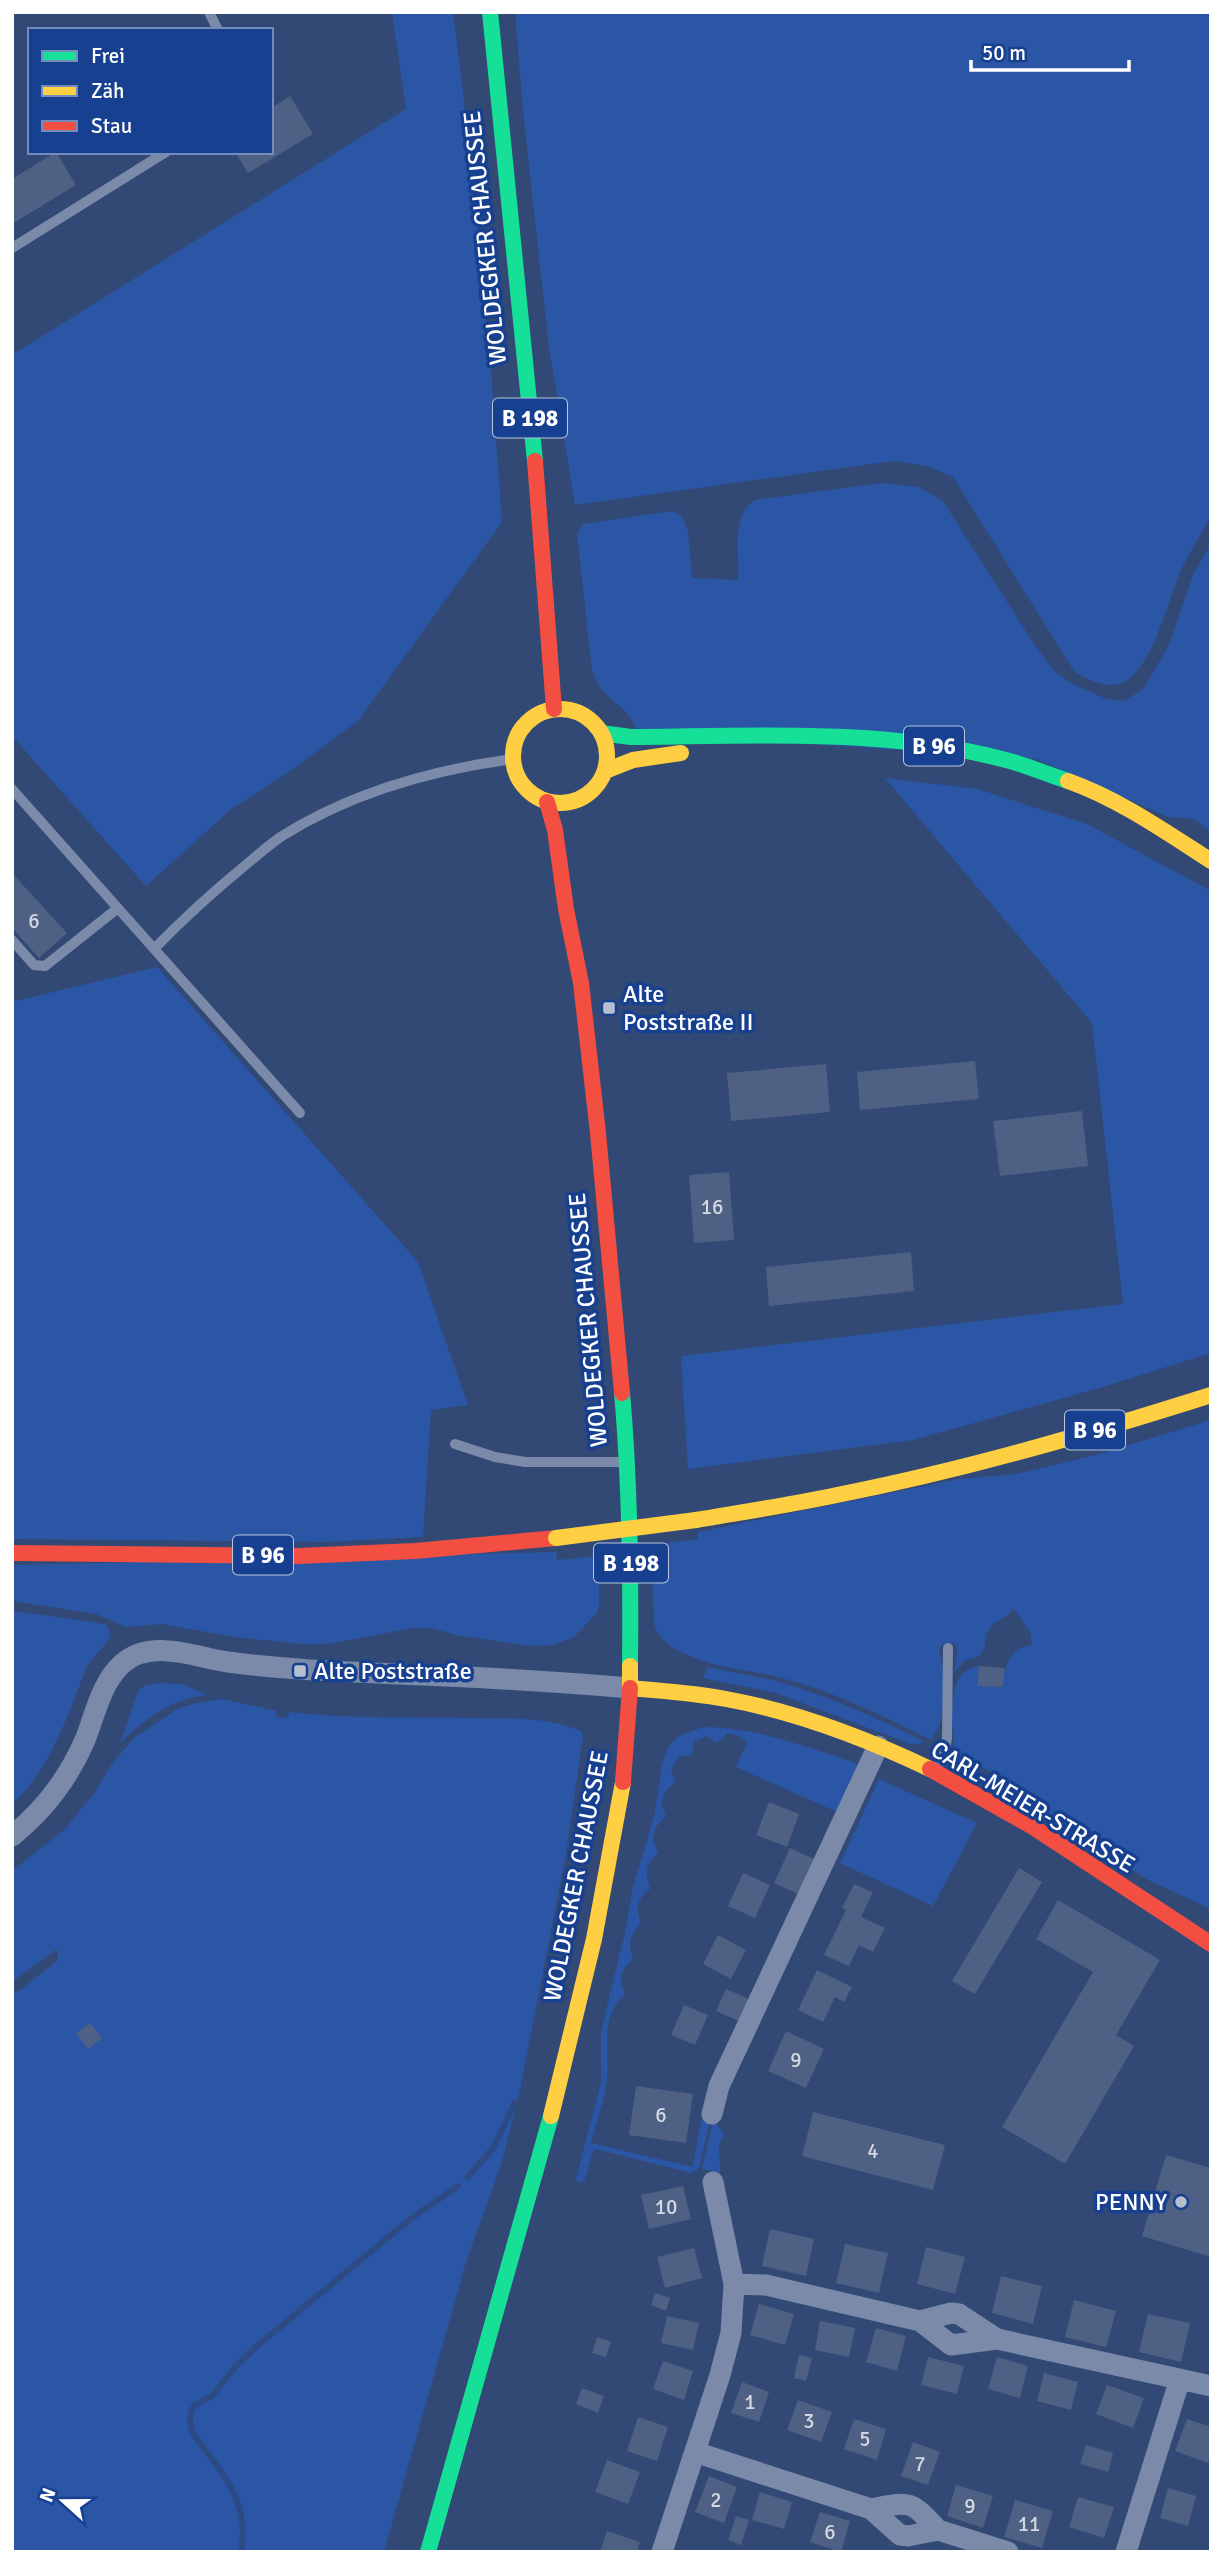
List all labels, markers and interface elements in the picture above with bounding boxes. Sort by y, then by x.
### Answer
legend [28,28,273,154]
scale bar [971,28,1128,72]
text: 50 m [982,40,1026,66]
text: Frei [91,43,125,69]
text: Zäh [91,78,125,104]
street label: WOLDEGKER CHAUSSEE [457,110,513,366]
text: Stau [91,113,132,139]
road number: B 198 [493,398,567,438]
road number: B 96 [904,726,964,766]
house number: 6 [28,908,40,934]
place label: Alte Poststraße II [623,979,754,1037]
marker: Alte Poststraße II [601,1000,617,1016]
street label: WOLDEGKER CHAUSSEE [562,1192,614,1448]
house number: 16 [701,1194,723,1220]
road number: B 96 [1065,1410,1125,1450]
road number: B 96 [233,1536,293,1574]
road number: B 198 [594,1544,668,1582]
place label: Alte Poststraße [314,1656,472,1686]
marker: Alte Poststraße [292,1663,308,1679]
street label: CARL-MEIER-STRASSE [926,1734,1140,1880]
street label: WOLDEGKER CHAUSSEE [537,1748,615,2004]
house number: 9 [790,2047,802,2073]
house number: 6 [655,2102,667,2128]
house number: 4 [867,2138,879,2164]
place label: PENNY [1095,2187,1167,2217]
house number: 10 [655,2194,677,2220]
marker: PENNY [1173,2194,1189,2210]
house number: 1 [744,2389,756,2415]
house number: 3 [803,2408,815,2434]
house number: 5 [859,2426,871,2452]
house number: 7 [914,2451,926,2477]
north arrow [28,2466,98,2536]
text: N [34,2485,62,2506]
house number: 2 [710,2487,722,2513]
house number: 9 [964,2493,976,2519]
house number: 11 [1018,2511,1040,2537]
house number: 6 [824,2519,836,2545]

